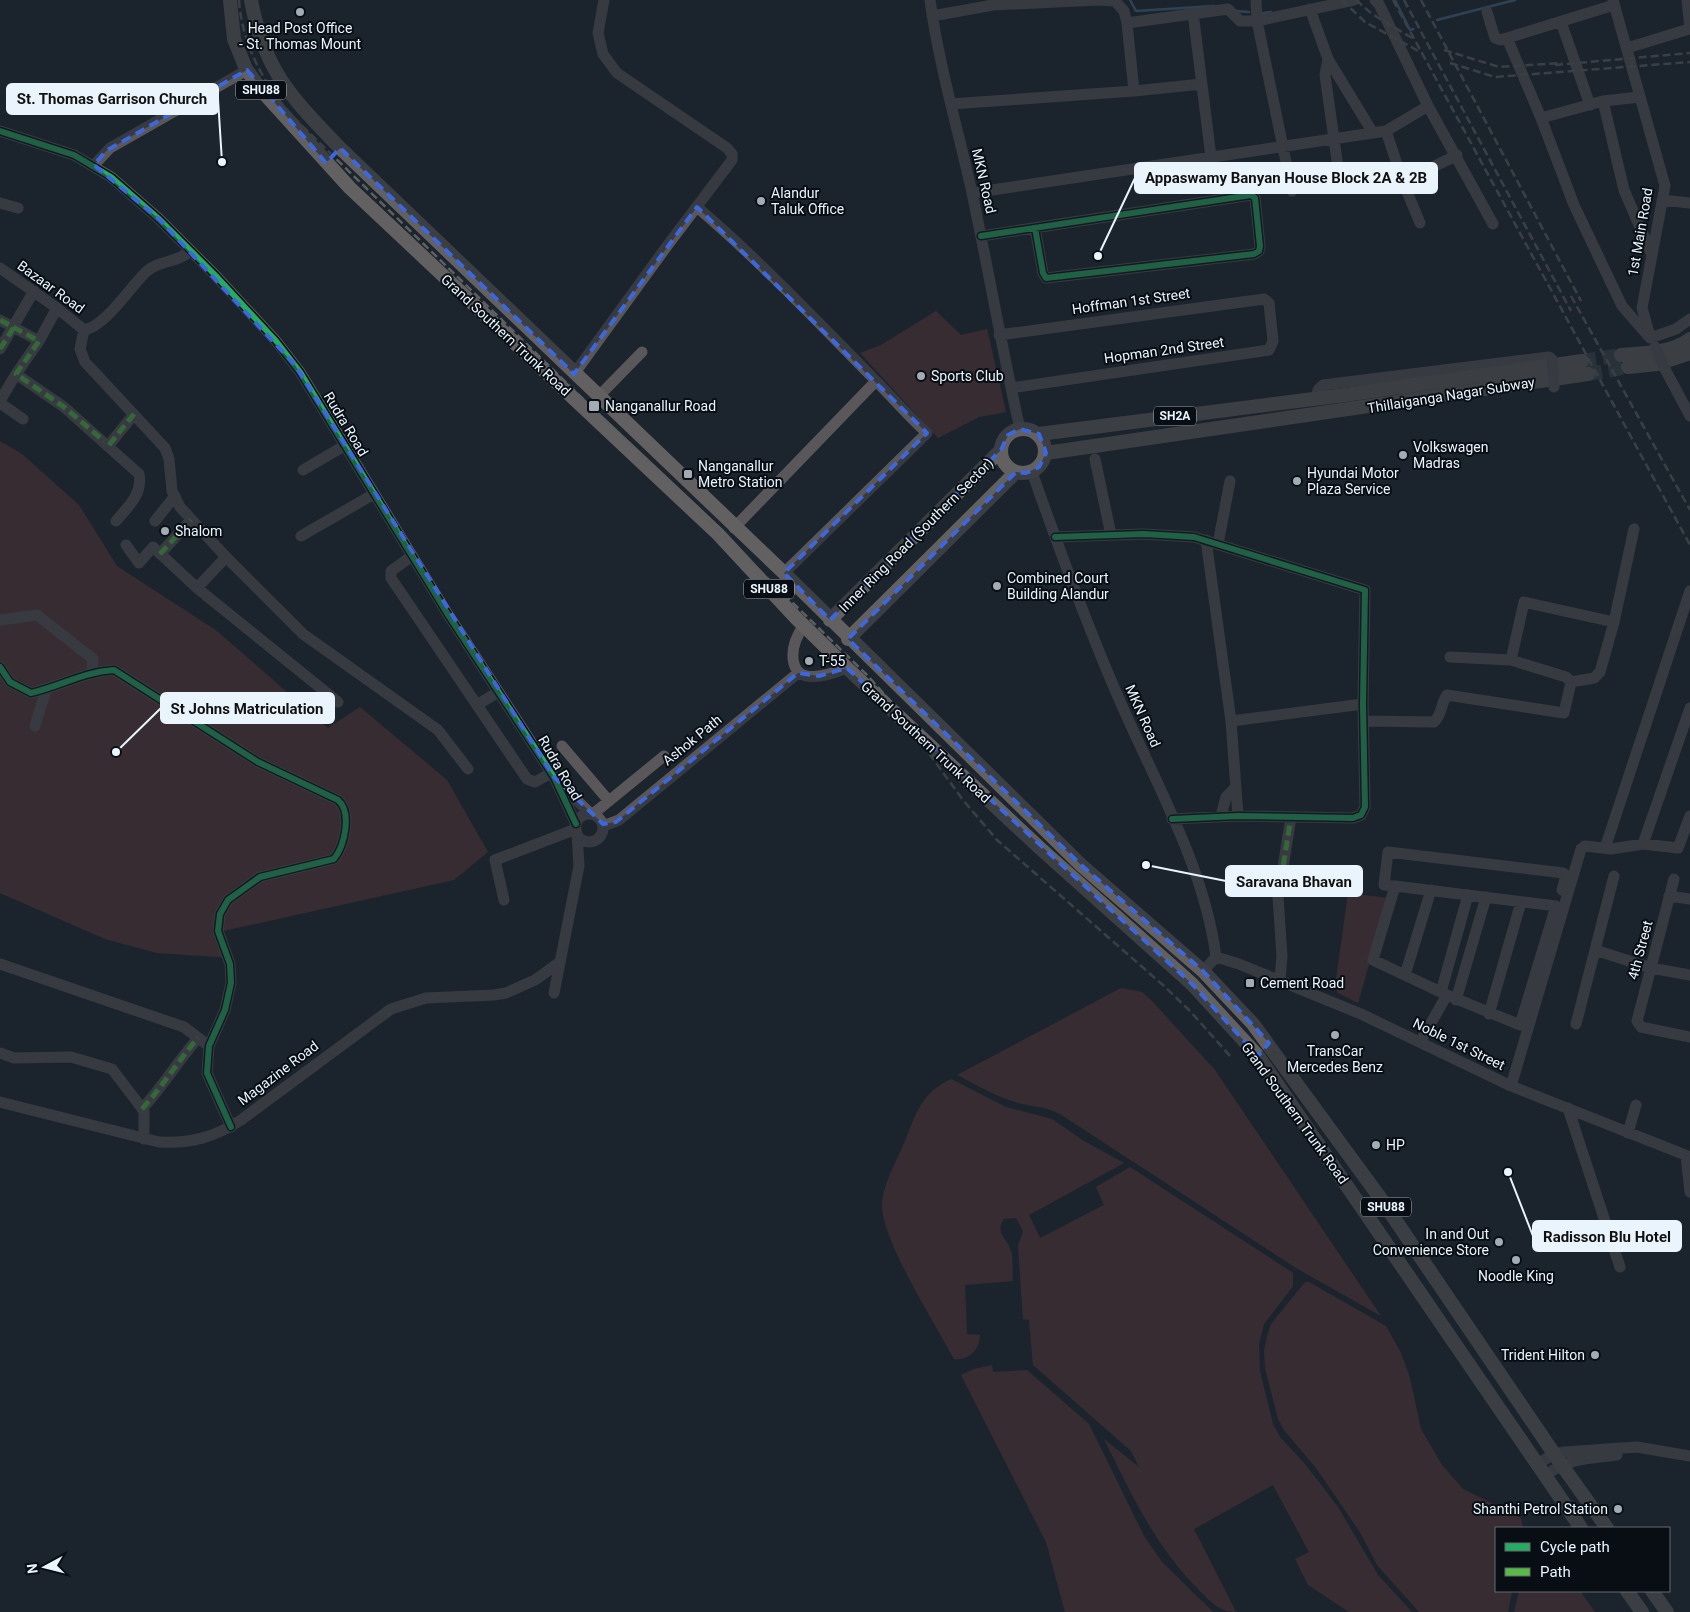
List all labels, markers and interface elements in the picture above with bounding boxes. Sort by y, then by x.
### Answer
marker: Head Post Office - St. Thomas Mount [294,6,306,18]
place label: Head Post Office - St. Thomas Mount [239,20,361,52]
road number: SHU88 [236,80,286,100]
callout: St. Thomas Garrison Church [7,84,218,114]
text: St. Thomas Garrison Church [17,90,207,108]
street label: MKN Road [969,147,999,215]
callout: Appaswamy Banyan House Block 2A & 2B [1135,163,1437,193]
text: Appaswamy Banyan House Block 2A & 2B [1145,169,1427,187]
place label: Alandur Taluk Office [771,185,844,217]
street label: 1st Main Road [1624,186,1656,278]
marker: Alandur Taluk Office [755,195,767,207]
street label: Bazaar Road [14,257,88,317]
street label: Grand Southern Trunk Road [438,271,574,399]
street label: Hoffman 1st Street [1071,285,1191,317]
street label: Hopman 2nd Street [1103,334,1225,366]
place label: Sports Club [931,368,1004,384]
marker: Sports Club [915,370,927,382]
street label: Thillaiganga Nagar Subway [1366,374,1536,416]
street label: Rudra Road [321,389,371,459]
place label: Nanganallur Road [605,398,716,414]
marker: Nanganallur Road [587,399,601,413]
road number: SH2A [1154,406,1196,426]
place label: Volkswagen Madras [1413,439,1488,471]
marker: Volkswagen Madras [1397,449,1409,461]
street label: Inner Ring Road (Southern Sector) [836,455,997,616]
place label: Nanganallur Metro Station [698,458,783,490]
place label: Hyundai Motor Plaza Service [1307,465,1399,497]
marker: Nanganallur Metro Station [682,468,694,480]
marker: Hyundai Motor Plaza Service [1291,475,1303,487]
place label: Shalom [175,523,222,539]
marker: Shalom [159,525,171,537]
place label: Combined Court Building Alandur [1007,570,1109,602]
road number: SHU88 [744,580,794,598]
marker: Combined Court Building Alandur [991,580,1003,592]
place label: T-55 [819,653,846,669]
marker: T-55 [803,655,815,667]
street label: Grand Southern Trunk Road [858,678,994,806]
street label: MKN Road [1122,682,1164,750]
callout: St Johns Matriculation [161,693,334,723]
text: St Johns Matriculation [171,700,323,718]
street label: Ashok Path [659,711,725,769]
street label: Rudra Road [535,733,585,803]
callout: Saravana Bhavan [1226,866,1362,896]
text: Saravana Bhavan [1236,873,1352,891]
street label: 4th Street [1624,918,1656,981]
place label: Cement Road [1260,975,1344,991]
marker: Cement Road [1244,977,1256,989]
street label: Noble 1st Street [1410,1015,1508,1073]
marker: TransCar Mercedes Benz [1329,1029,1341,1041]
street label: Magazine Road [235,1038,321,1108]
street label: Grand Southern Trunk Road [1238,1039,1352,1187]
place label: TransCar Mercedes Benz [1287,1043,1383,1075]
place label: HP [1386,1137,1405,1153]
marker: HP [1370,1139,1382,1151]
road number: SHU88 [1361,1198,1411,1216]
callout: Radisson Blu Hotel [1533,1221,1681,1251]
place label: In and Out Convenience Store [1373,1226,1489,1258]
text: Radisson Blu Hotel [1543,1228,1671,1246]
marker: In and Out Convenience Store [1493,1236,1505,1248]
marker: Noodle King [1510,1254,1522,1266]
place label: Noodle King [1478,1268,1554,1284]
place label: Trident Hilton [1501,1347,1585,1363]
marker: Trident Hilton [1589,1349,1601,1361]
place label: Shanthi Petrol Station [1473,1501,1608,1517]
marker: Shanthi Petrol Station [1612,1503,1624,1515]
legend [1495,1527,1670,1592]
text: Cycle path [1540,1538,1610,1556]
north arrow [20,1542,70,1592]
text: N [24,1563,41,1574]
text: Path [1540,1563,1571,1581]

